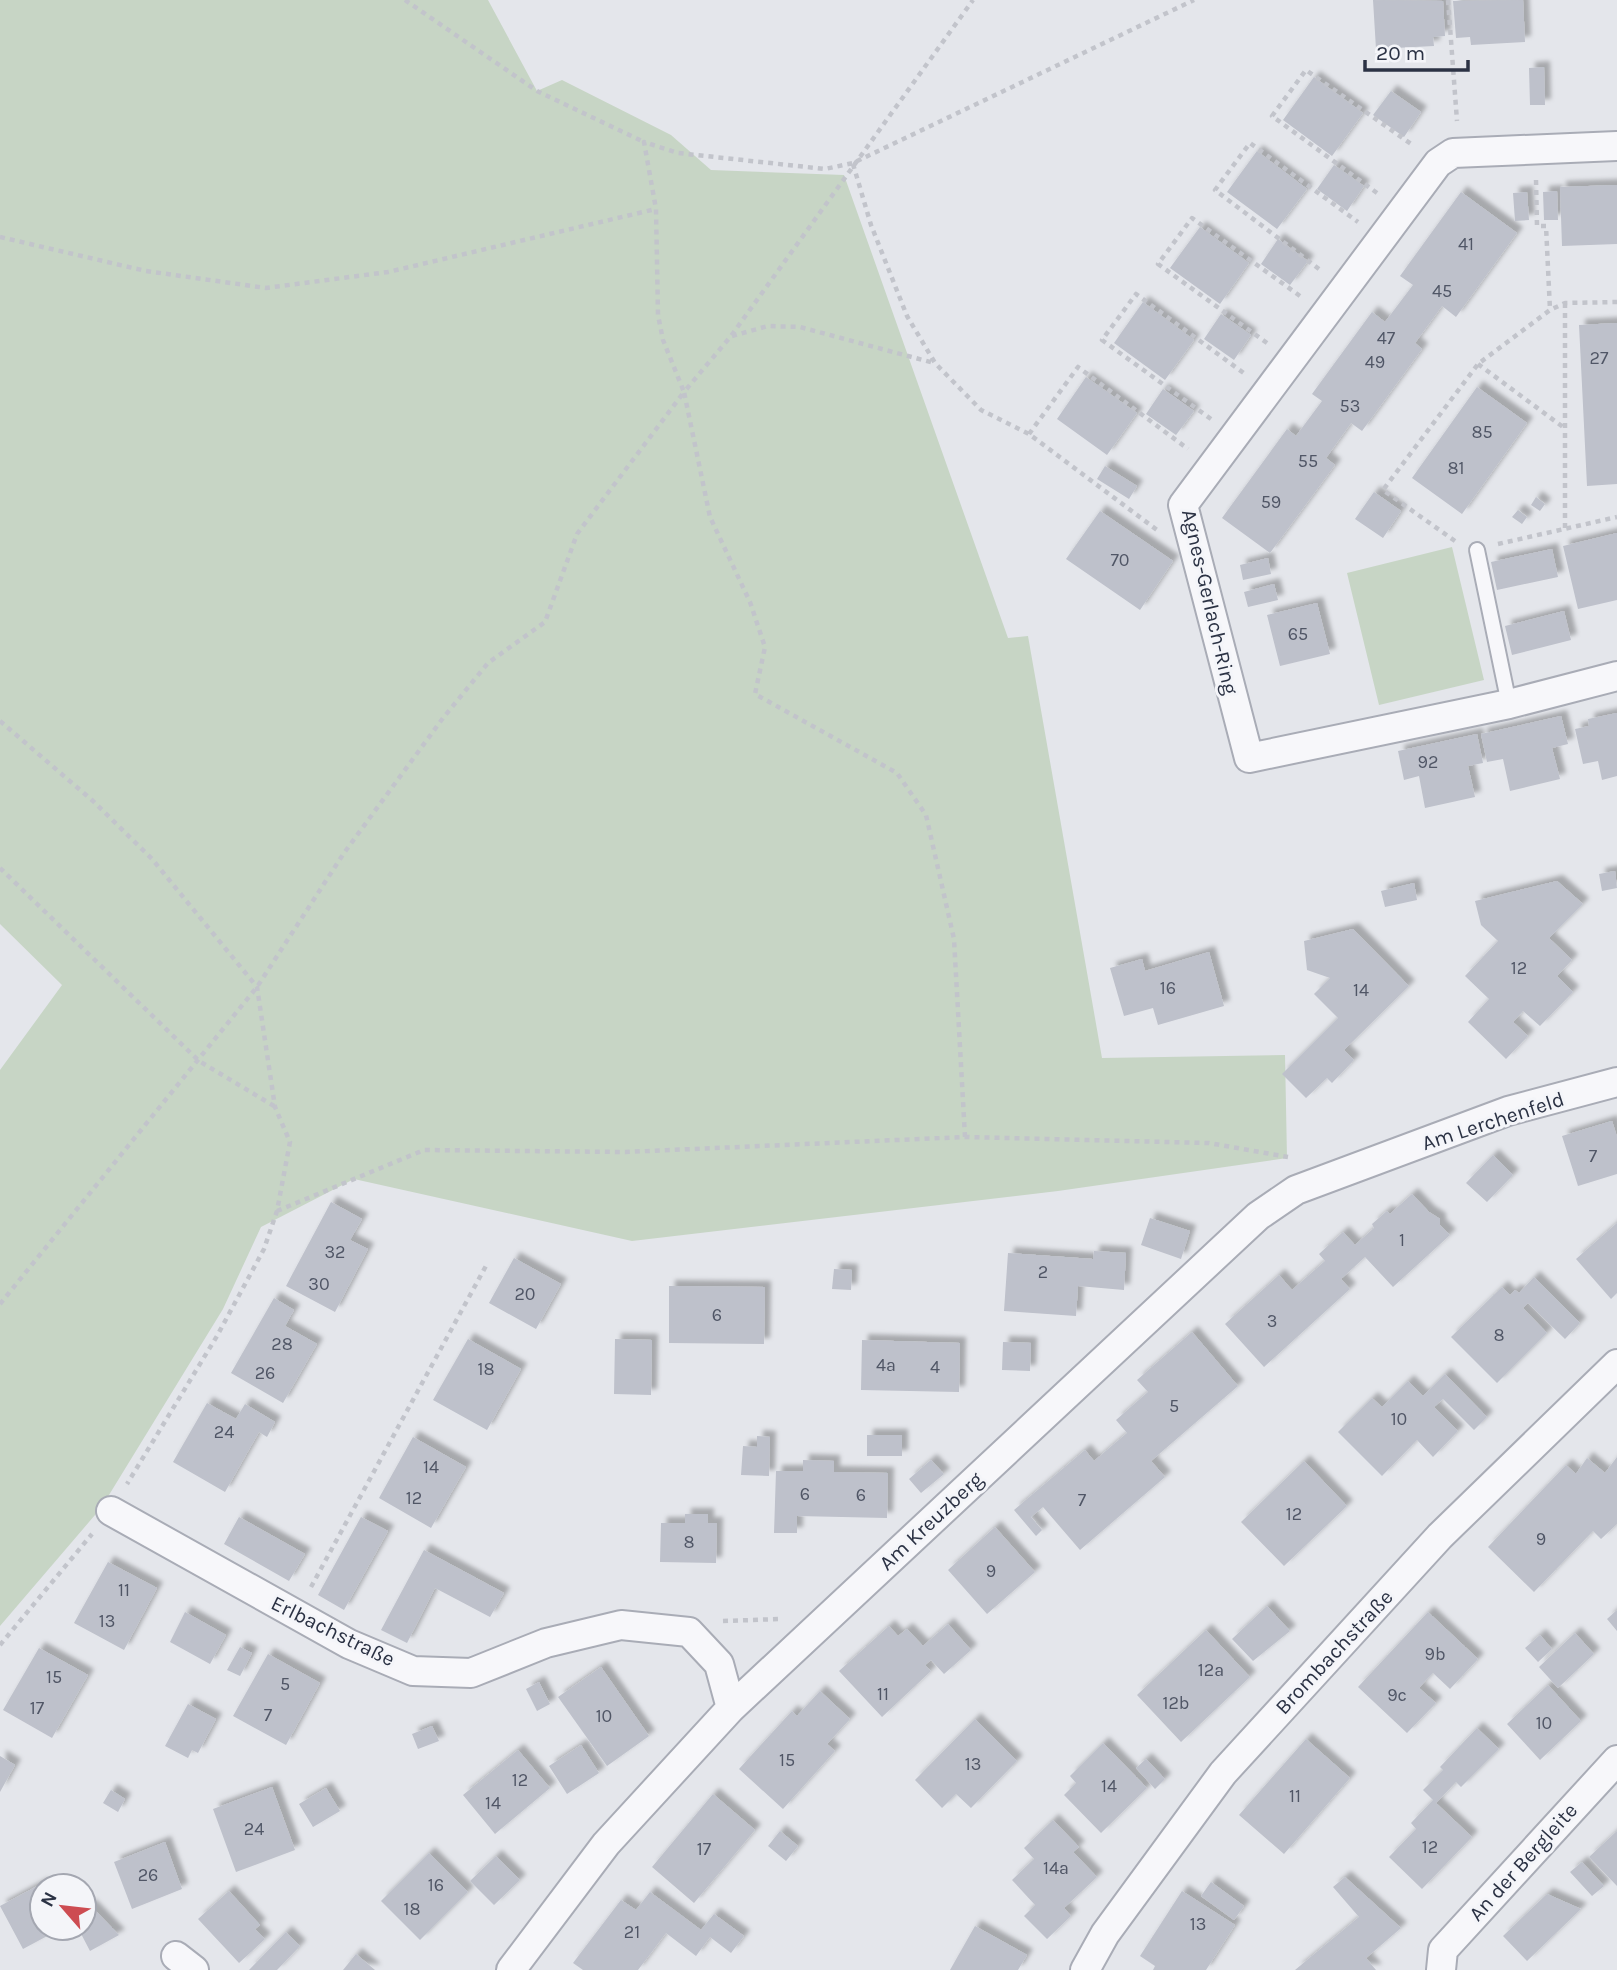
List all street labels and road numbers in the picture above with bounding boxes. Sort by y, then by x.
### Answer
street label: Agnes-Gerlach-Ring [1177,507,1243,697]
street label: Am Lerchenfeld [1419,1087,1567,1155]
street label: Am Kreuzberg [874,1467,988,1575]
street label: Brombachstraße [1270,1585,1398,1719]
street label: Erlbachstraße [267,1591,399,1671]
street label: An der Bergleite [1464,1798,1582,1926]

